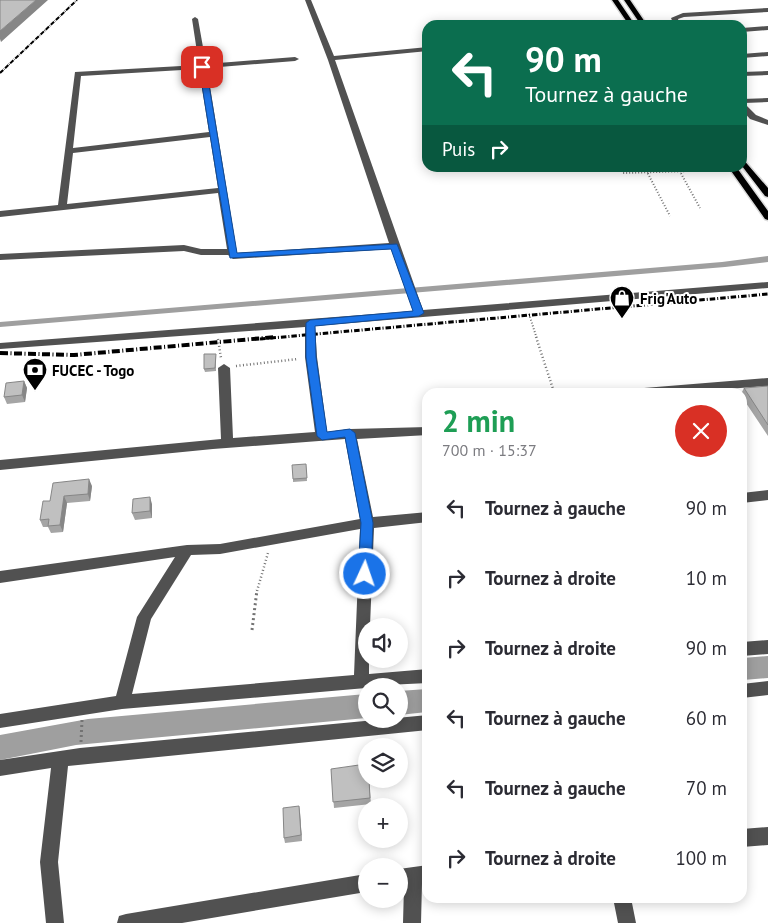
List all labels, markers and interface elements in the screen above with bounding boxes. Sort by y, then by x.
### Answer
text: 90 m [525,36,602,82]
icon: left [442,40,507,105]
pin [181,46,223,88]
icon: arrive [188,53,216,81]
text: Tournez à gauche [525,80,688,108]
icon: right [485,135,513,163]
text: Puis [442,137,475,161]
shop icon: Frig'Auto [609,285,635,319]
place label: Frig'Auto [640,289,697,308]
bank icon: FUCEC - Togo [22,357,48,391]
place label: FUCEC - Togo [52,361,134,380]
text: 2 min [442,401,515,440]
button: close [675,405,727,457]
text: 700 m · 15:37 [442,440,537,460]
icon: left [442,494,470,522]
text: Tournez à gauche [485,496,626,520]
text: 90 m [686,496,727,520]
position arrow [338,547,390,599]
icon: right [442,564,470,592]
text: Tournez à droite [485,566,616,590]
text: 10 m [686,566,727,590]
map controls [358,618,408,908]
button: sound [358,618,408,668]
icon: right [442,634,470,662]
text: Tournez à droite [485,636,616,660]
text: 90 m [686,636,727,660]
button: search [358,678,408,728]
icon: left [442,704,470,732]
text: Tournez à gauche [485,706,626,730]
text: 60 m [686,706,727,730]
button: layers [358,738,408,788]
icon: left [442,774,470,802]
text: Tournez à gauche [485,776,626,800]
text: 70 m [686,776,727,800]
button: + [358,798,408,848]
icon: right [442,844,470,872]
text: Tournez à droite [485,846,616,870]
text: 100 m [675,846,727,870]
button: − [358,858,408,908]

